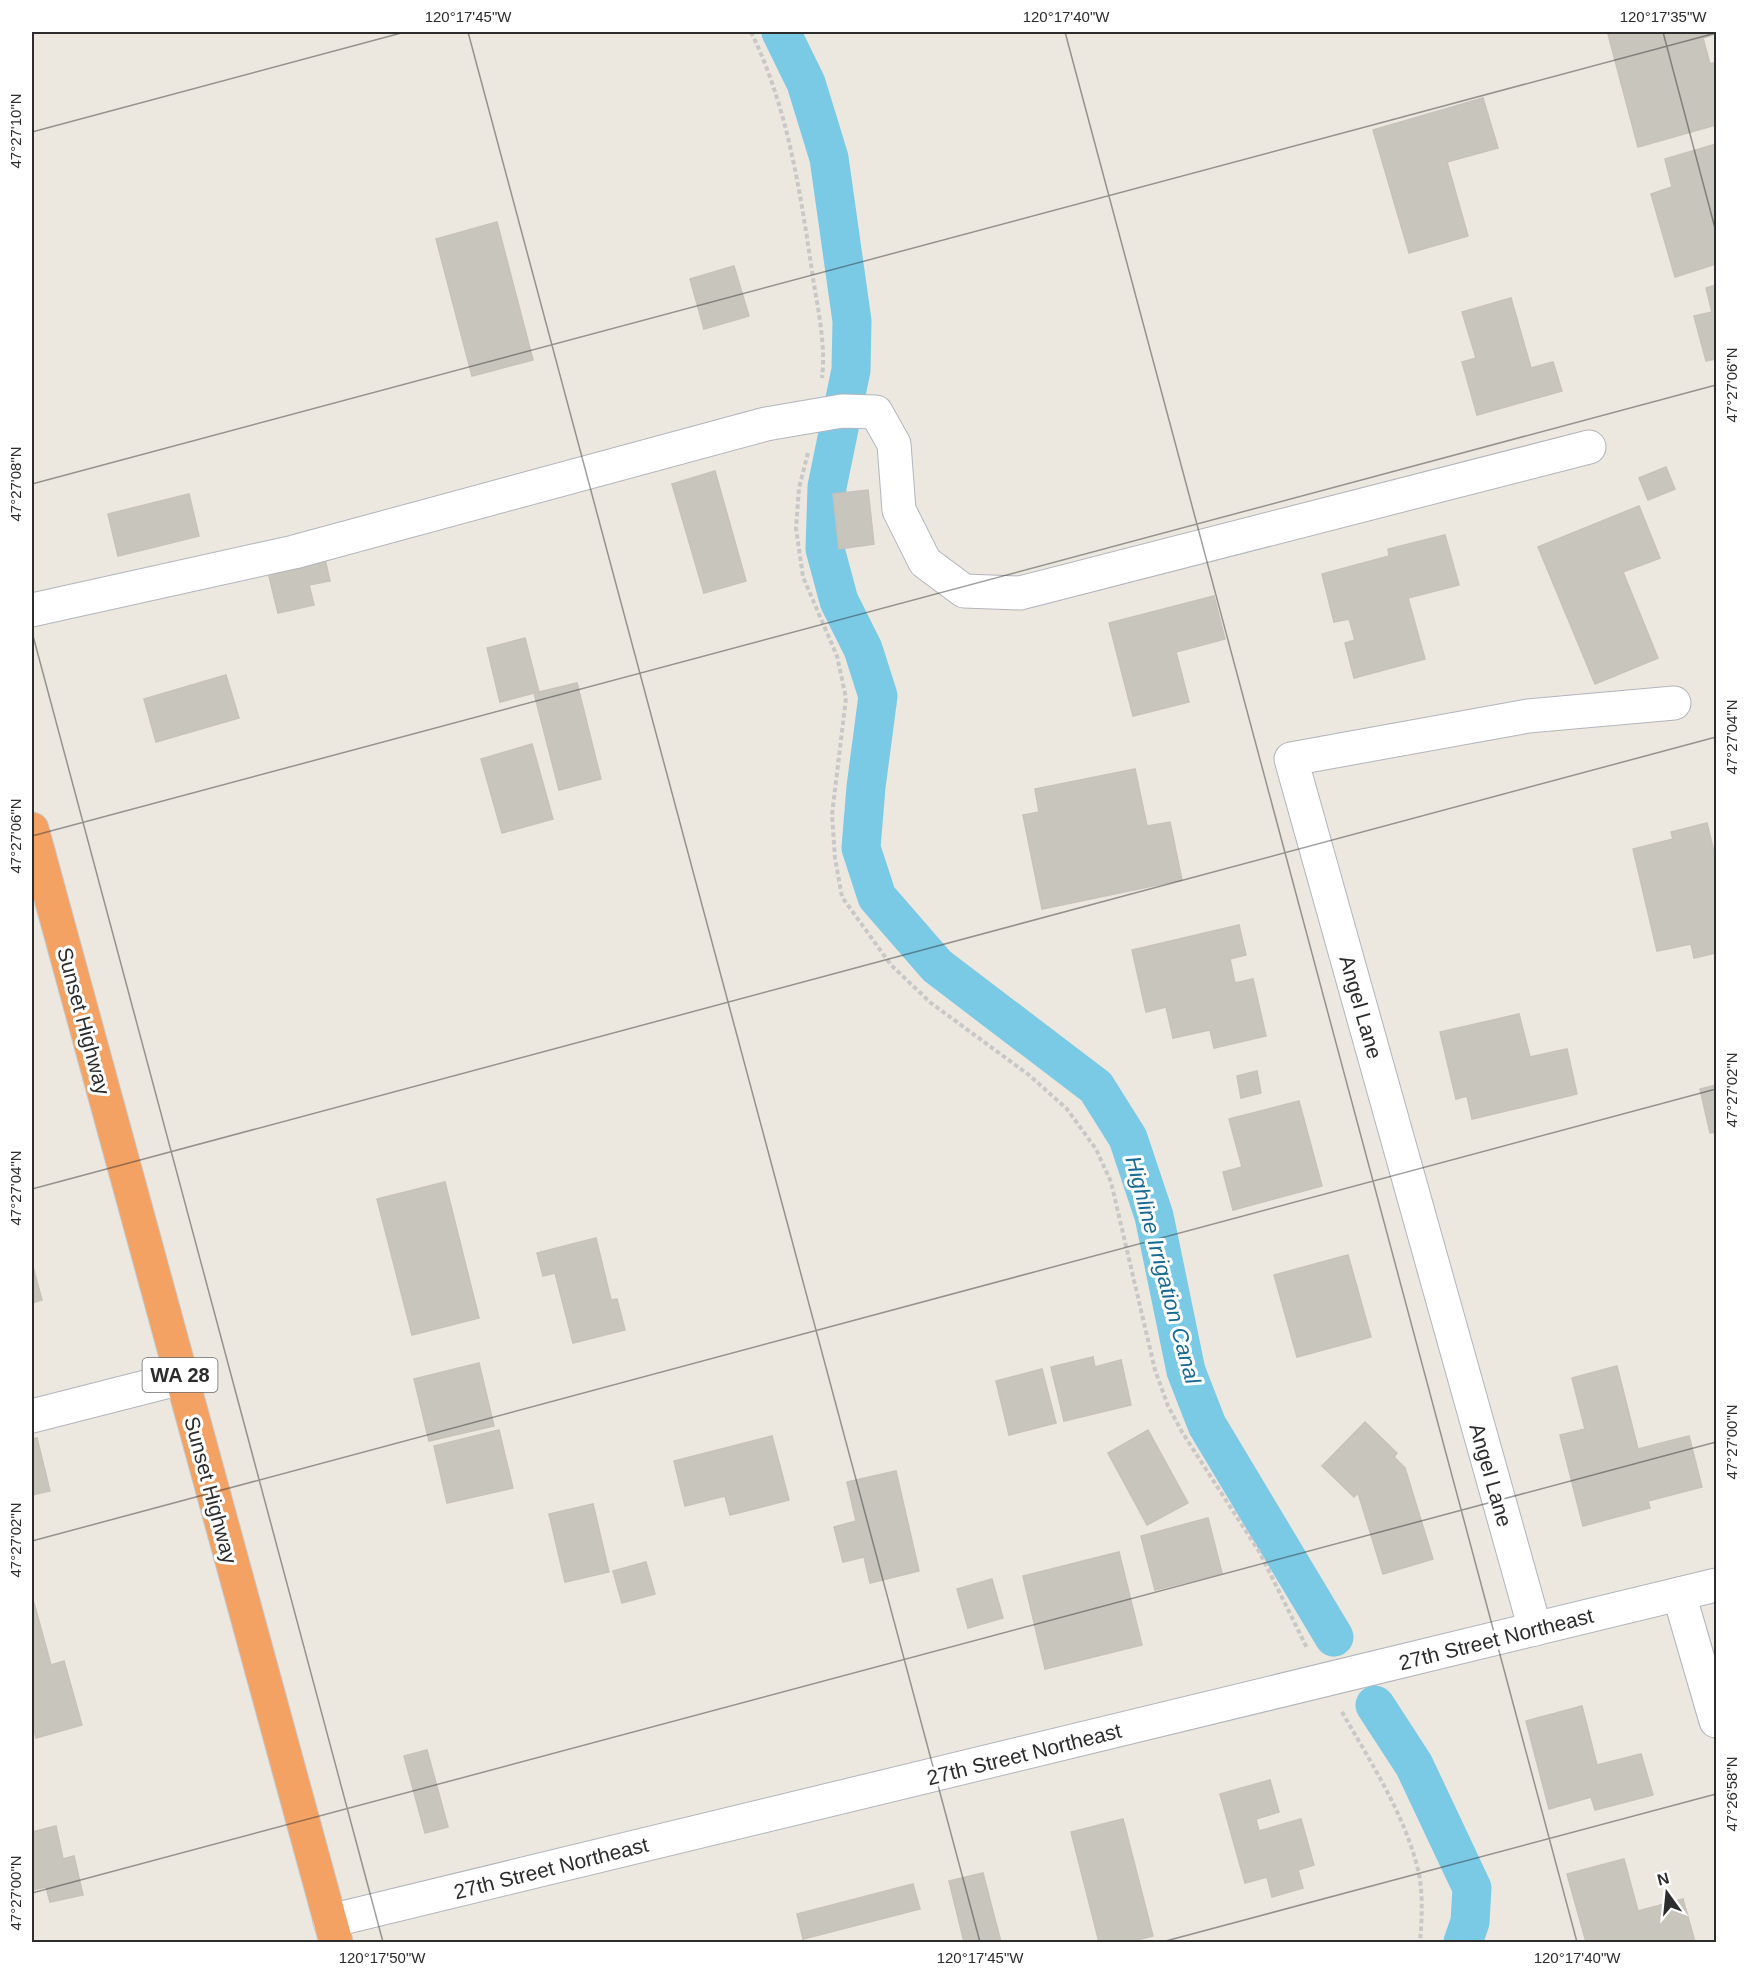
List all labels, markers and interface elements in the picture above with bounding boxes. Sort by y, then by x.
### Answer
text: 120°17'45"W [425,8,512,25]
text: 120°17'40"W [1023,8,1110,25]
text: 120°17'35"W [1620,8,1707,25]
text: 47°27'10"N [7,93,24,169]
text: 47°27'06"N [1723,347,1740,423]
text: 47°27'08"N [7,446,24,522]
text: 47°27'04"N [1723,699,1740,775]
text: 47°27'06"N [7,798,24,874]
street label: Sunset Highway [53,945,115,1098]
street label: Angel Lane [1335,953,1387,1061]
text: 47°27'02"N [1723,1052,1740,1128]
text: 47°27'04"N [7,1150,24,1226]
water label: Highline Irrigation Canal [1121,1153,1206,1388]
road number: WA 28 [142,1358,218,1392]
text: 47°27'00"N [1723,1404,1740,1480]
street label: Sunset Highway [180,1414,242,1567]
street label: Angel Lane [1465,1421,1517,1529]
text: 47°27'02"N [7,1502,24,1578]
street label: 27th Street Northeast [1396,1604,1596,1674]
street label: 27th Street Northeast [924,1719,1124,1789]
text: 47°26'58"N [1723,1756,1740,1832]
street label: 27th Street Northeast [451,1833,651,1903]
text: 47°27'00"N [7,1855,24,1931]
north arrow [1637,1863,1697,1923]
text: N [1655,1869,1671,1889]
text: 120°17'50"W [339,1949,426,1966]
text: 120°17'45"W [937,1949,1024,1966]
text: 120°17'40"W [1534,1949,1621,1966]

